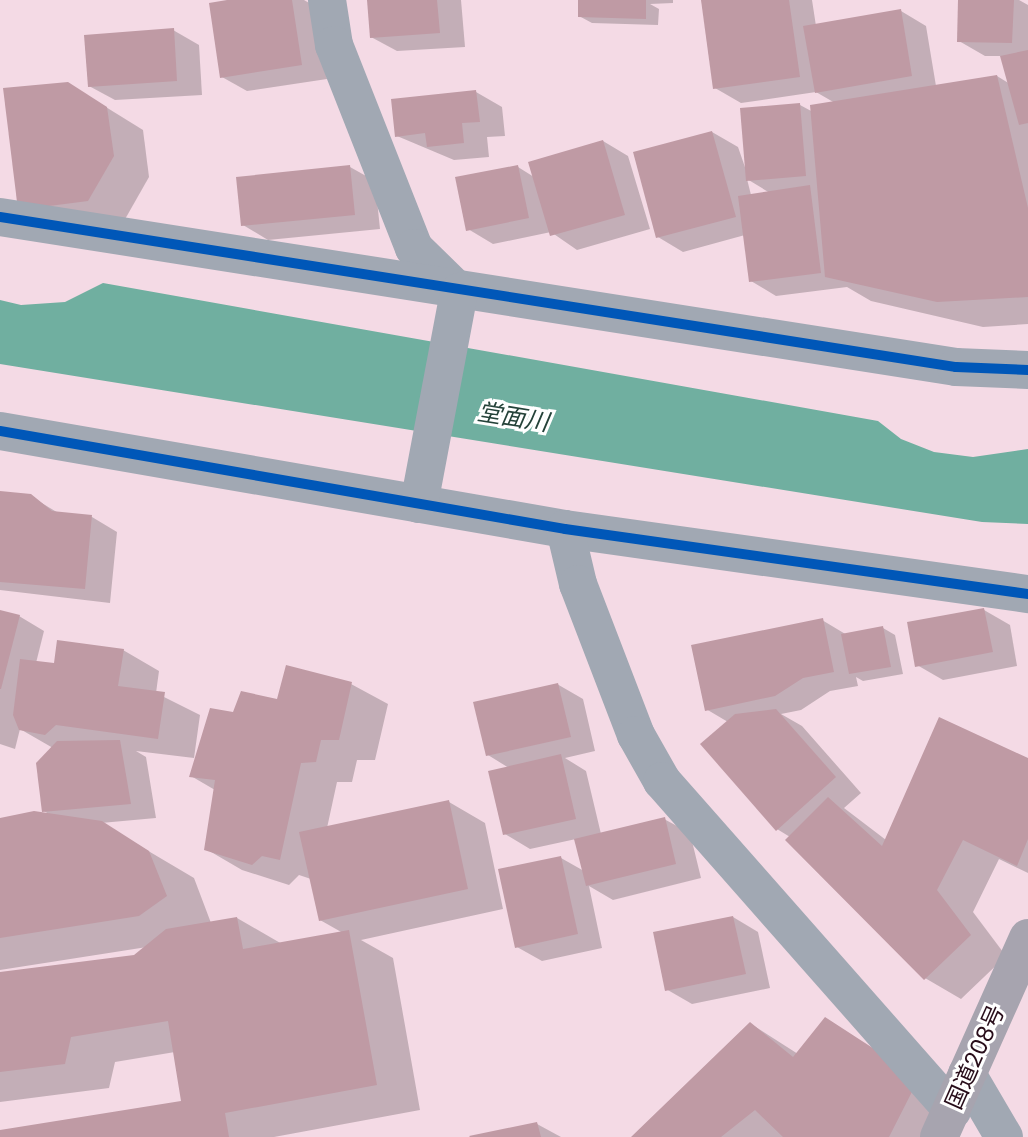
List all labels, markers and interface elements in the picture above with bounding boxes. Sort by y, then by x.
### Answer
water label: 堂面川 [475,397,551,437]
street label: 国道208号 [940,1001,1010,1113]

